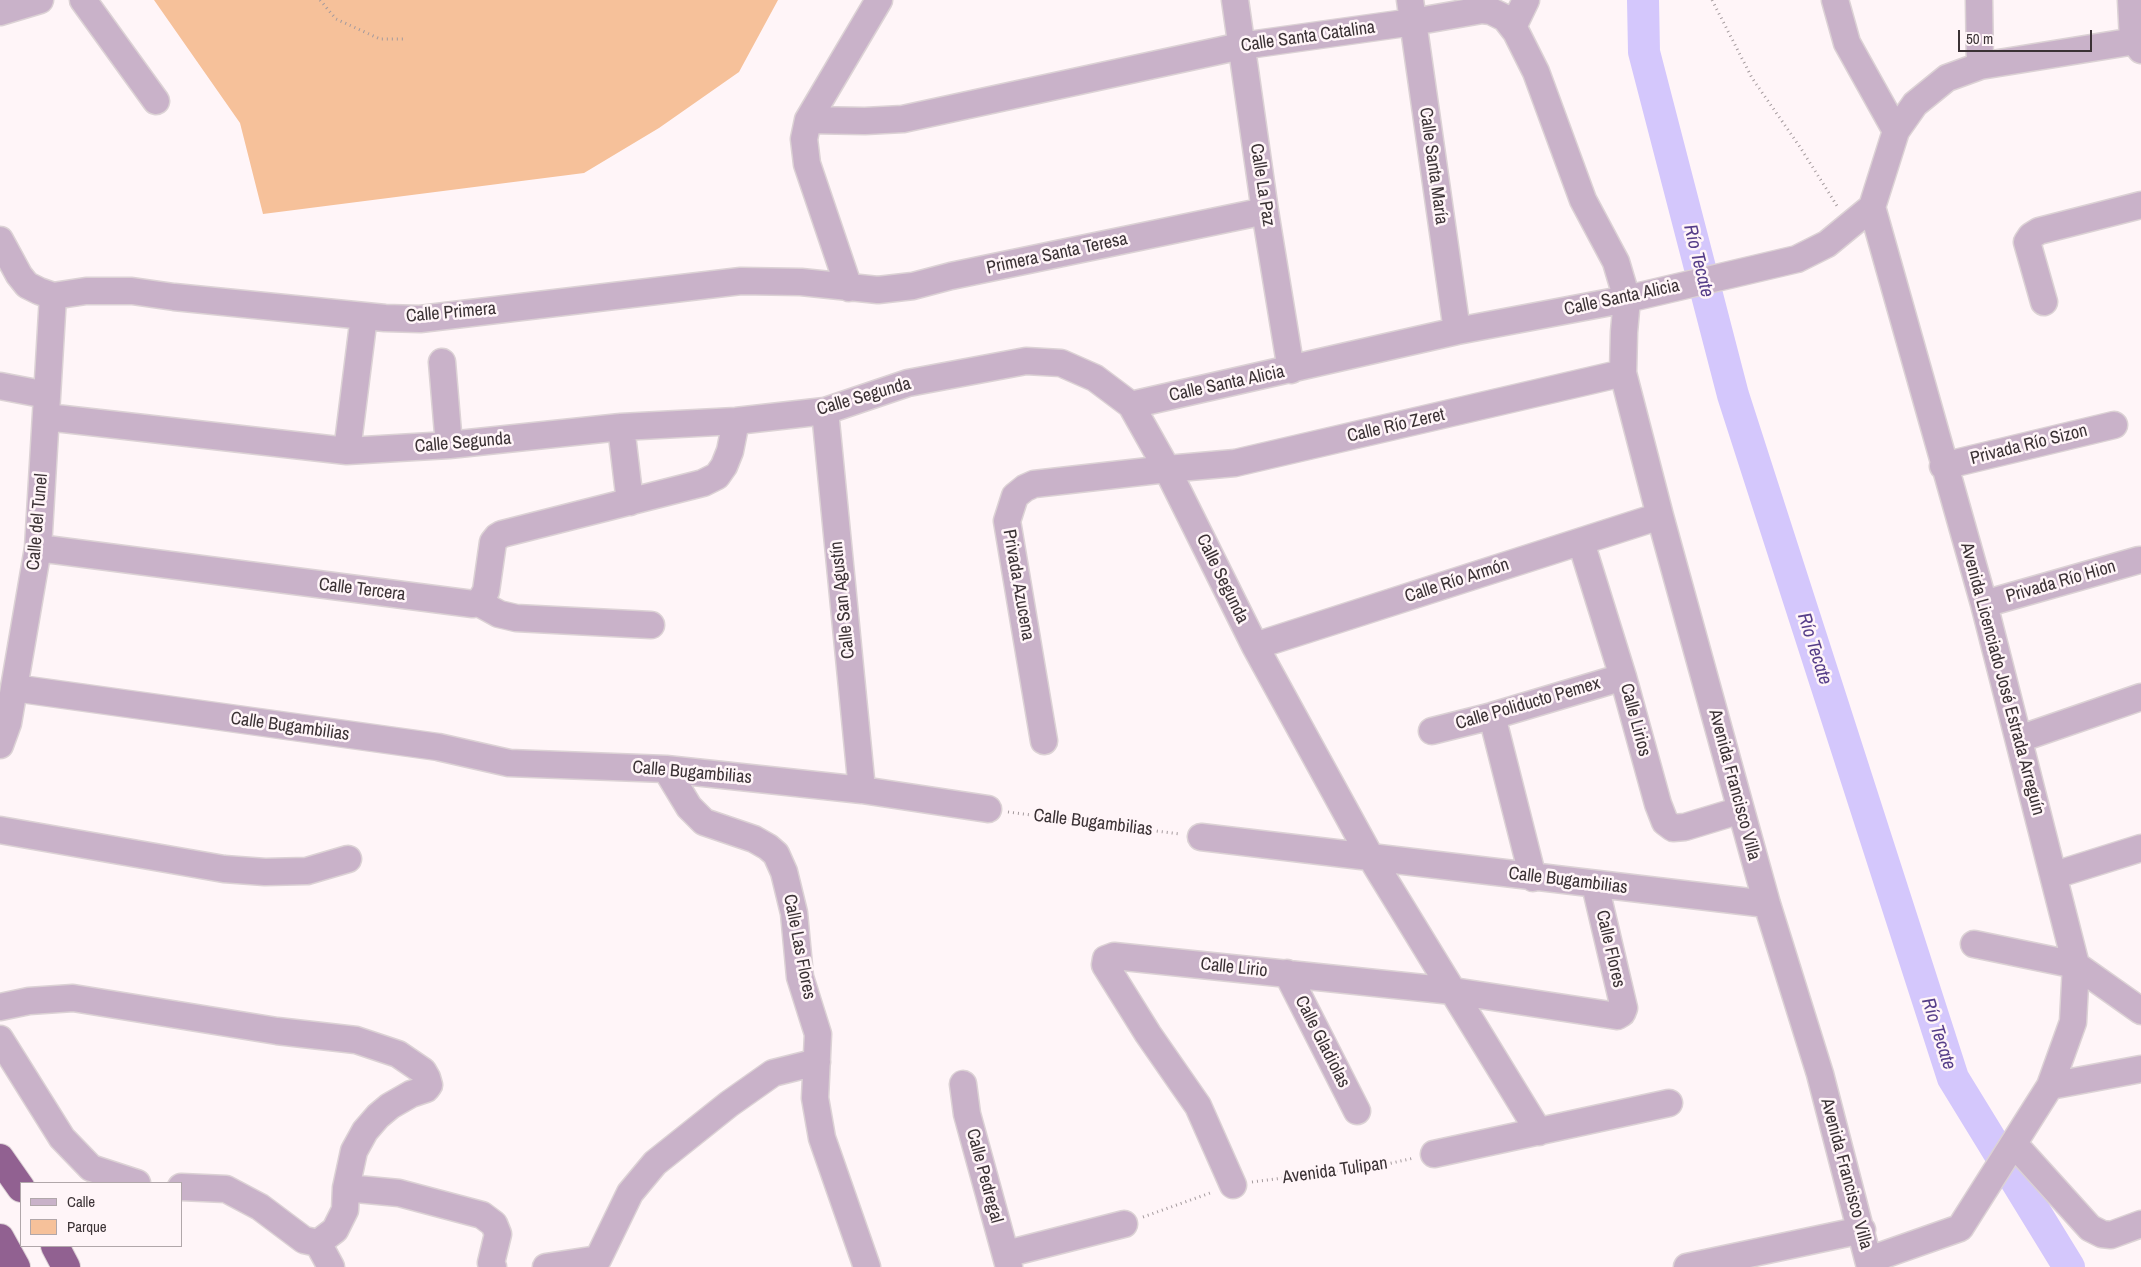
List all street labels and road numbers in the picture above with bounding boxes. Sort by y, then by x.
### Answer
street label: Calle Santa Catalina [1239,17,1377,57]
street label: Calle Santa María [1414,106,1452,226]
street label: Calle La Paz [1245,142,1279,228]
street label: Primera Santa Teresa [985,229,1129,279]
street label: Calle Santa Alicia [1562,275,1682,321]
street label: Calle Primera [405,298,497,328]
street label: Calle Santa Alicia [1167,361,1287,407]
street label: Calle Segunda [814,373,914,421]
street label: Calle Río Zeret [1345,404,1447,448]
street label: Privada Río Sizon [1968,420,2090,470]
street label: Calle Segunda [414,428,512,458]
street label: Calle del Tunel [23,473,53,571]
street label: Privada Azucena [998,528,1038,642]
street label: Calle Segunda [1191,531,1253,627]
street label: Calle San Agustín [826,540,860,660]
street label: Avenida Licenciado José Estrada Arreguín [1955,540,2049,818]
street label: Calle Río Armón [1402,554,1512,608]
street label: Privada Río Hion [2004,556,2118,608]
street label: Calle Tercera [318,574,406,606]
street label: Calle Poliducto Pemex [1453,673,1603,735]
street label: Calle Lirios [1615,681,1655,759]
street label: Avenida Francisco Villa [1703,707,1765,863]
street label: Calle Bugambilias [229,708,351,746]
street label: Calle Bugambilias [631,757,753,789]
street label: Calle Bugambilias [1032,805,1154,841]
street label: Calle Bugambilias [1507,863,1629,899]
street label: Calle Las Flores [778,893,820,1001]
street label: Calle Flores [1591,908,1629,990]
street label: Calle Lirio [1199,954,1269,982]
street label: Calle Gladiolas [1290,993,1354,1091]
street label: Avenida Francisco Villa [1815,1096,1877,1252]
street label: Calle Pedregal [961,1126,1007,1226]
street label: Avenida Tulipan [1281,1153,1389,1189]

